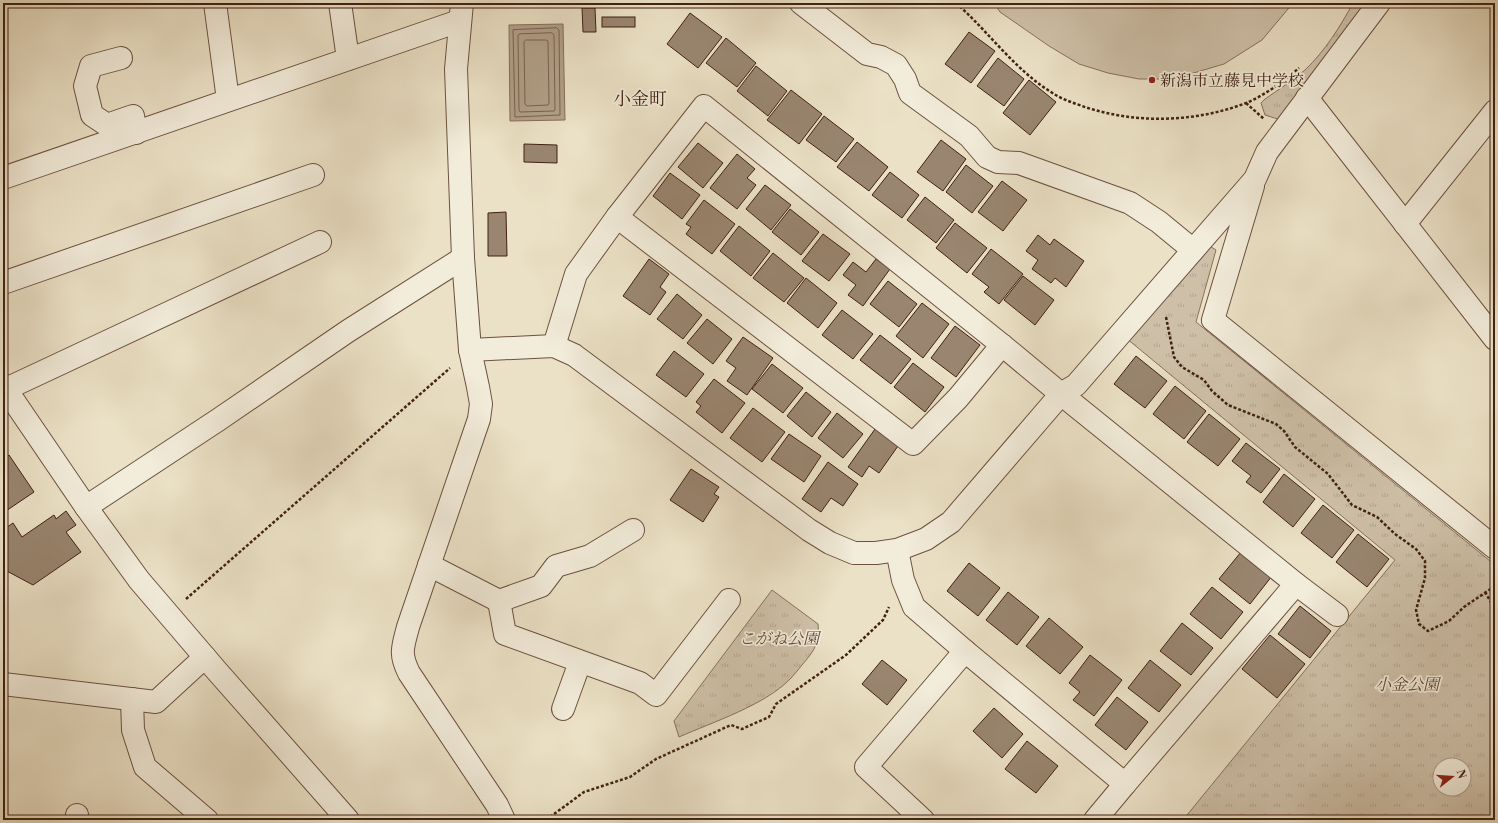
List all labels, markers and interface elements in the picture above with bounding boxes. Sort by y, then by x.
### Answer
place label: 新潟市立藤見中学校 [1160,71,1304,91]
marker: 新潟市立藤見中学校 [1147,75,1157,85]
district label: 小金町 [613,88,667,111]
park label: こがね公園 [739,629,822,649]
park label: 小金公園 [1375,675,1442,695]
north arrow [1432,757,1472,797]
text: N [1453,768,1469,781]

